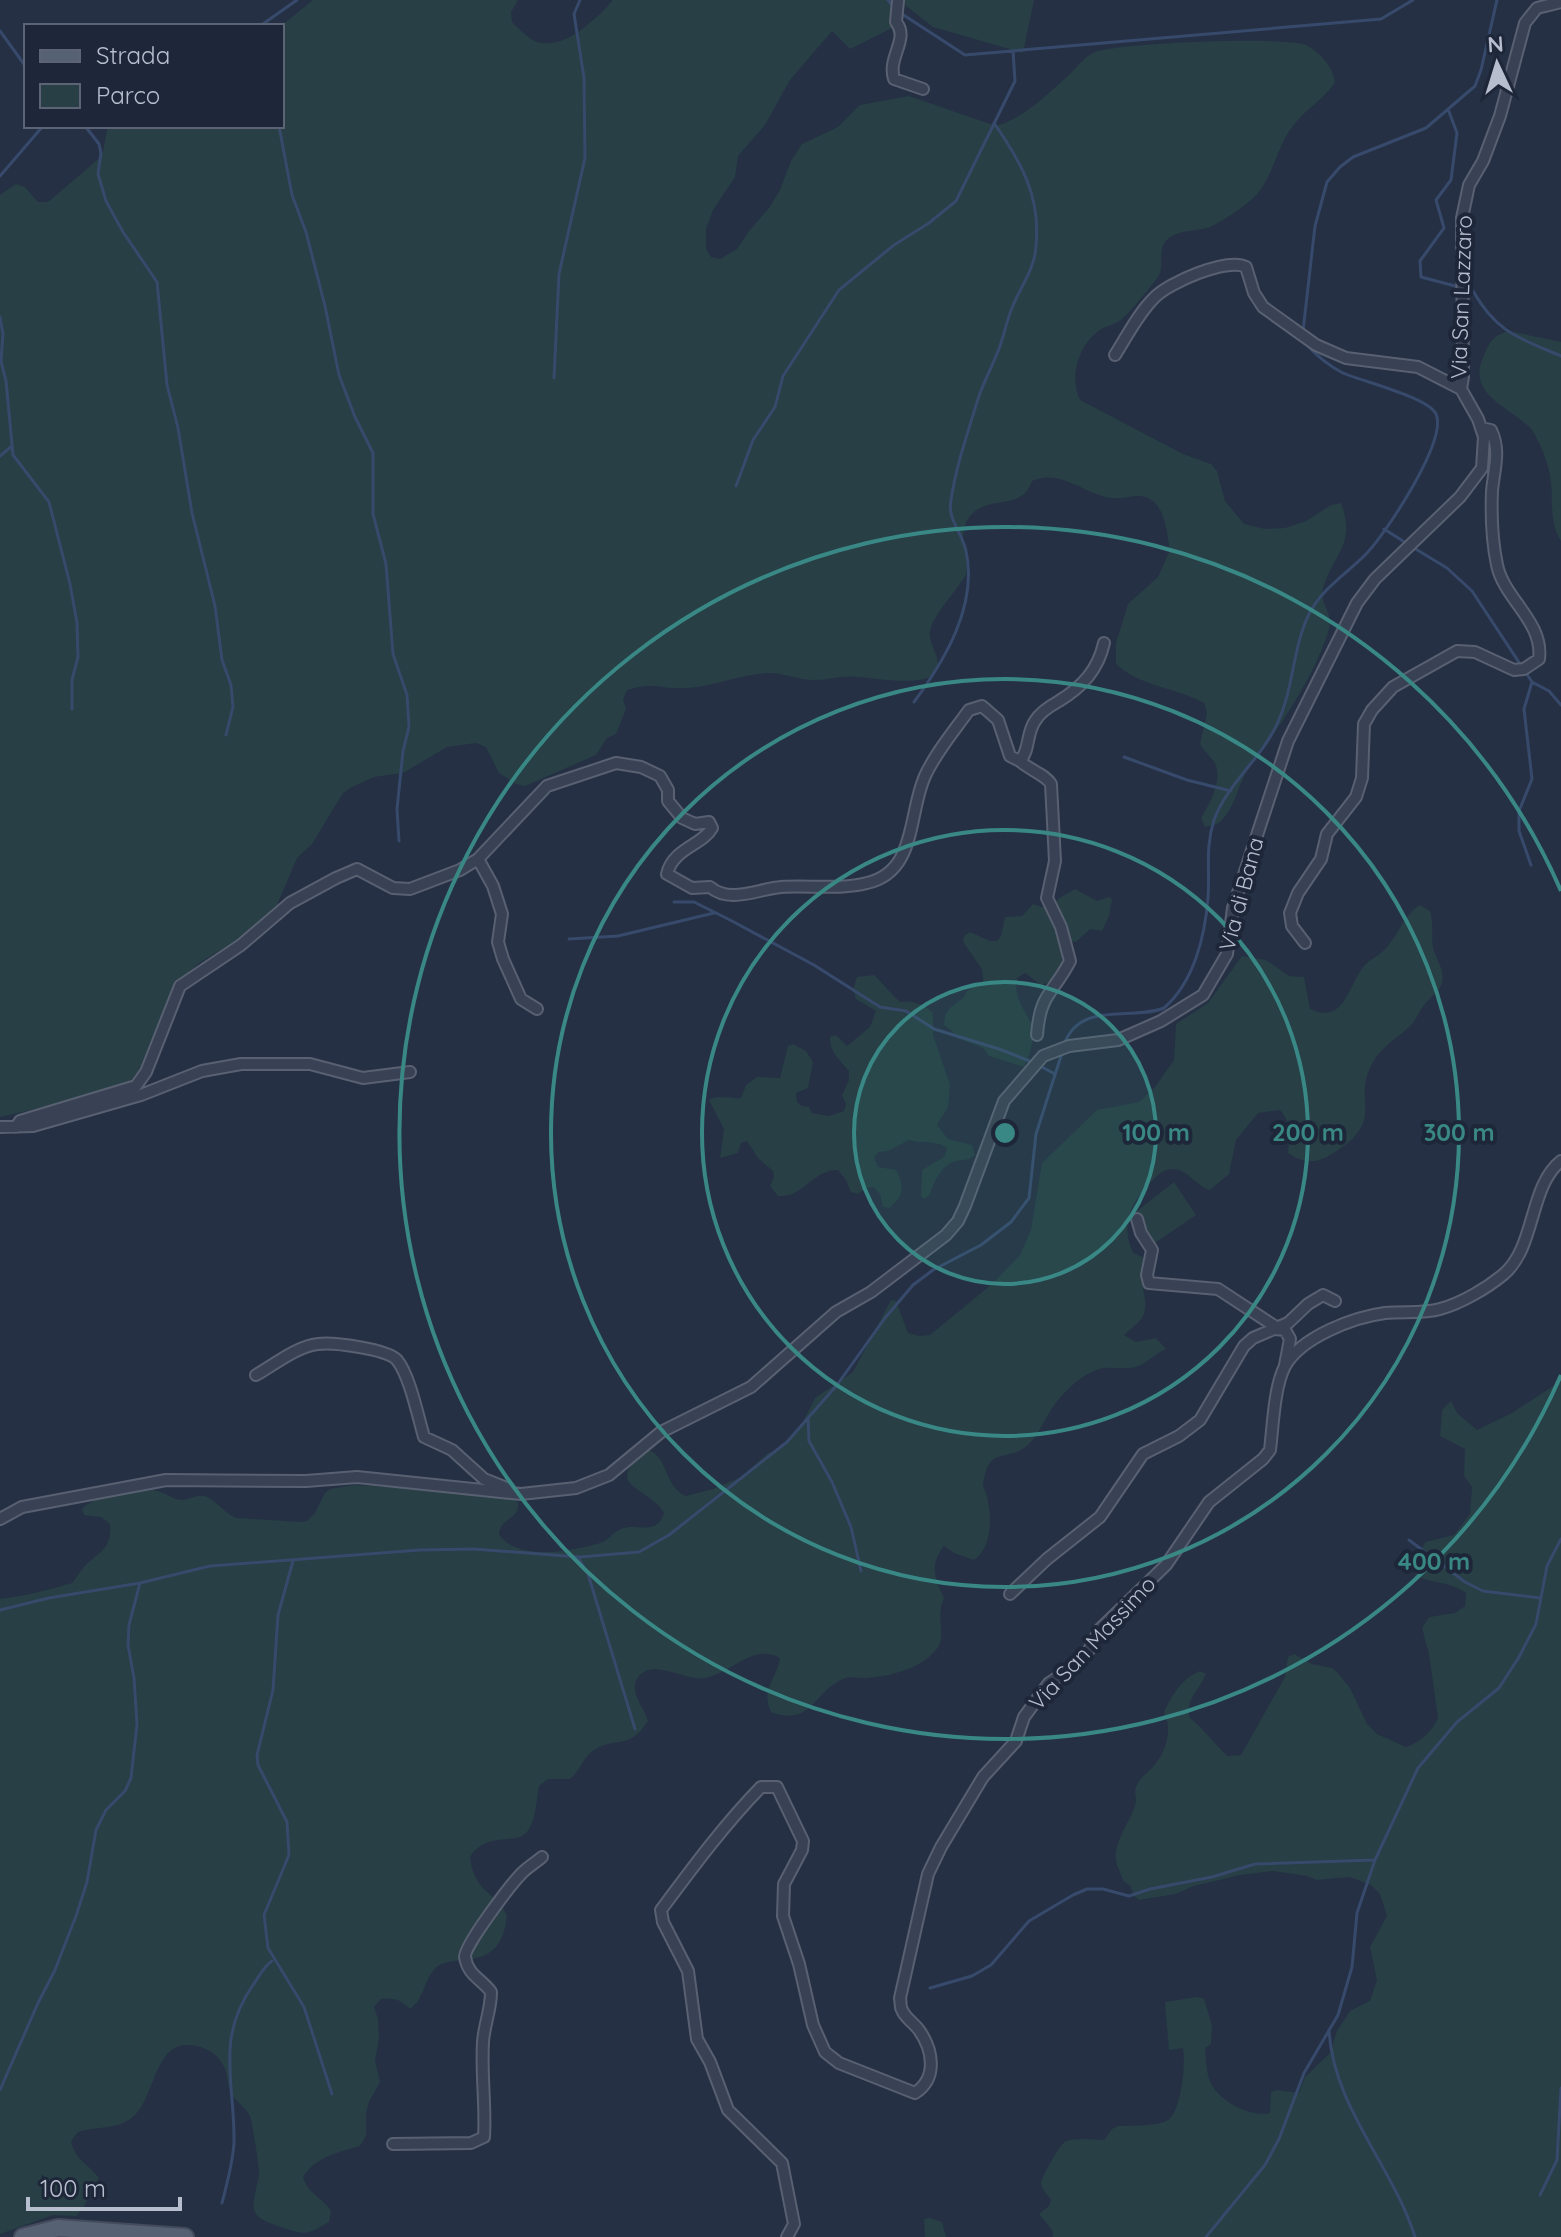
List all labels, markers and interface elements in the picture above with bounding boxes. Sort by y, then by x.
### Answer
legend [24,24,284,128]
north arrow [1457,24,1537,104]
text: N [1487,30,1505,59]
text: Strada [96,40,170,70]
text: Parco [96,80,160,110]
street label: Via San Lazzaro [1444,215,1478,379]
street label: Via di Bana [1212,834,1270,954]
text: 100 m [1122,1117,1190,1147]
text: 200 m [1272,1117,1344,1147]
text: 300 m [1423,1117,1495,1147]
centre of rings [991,1119,1019,1147]
text: 400 m [1398,1546,1470,1576]
street label: Via San Massimo [1023,1570,1161,1716]
scale bar [28,2161,180,2211]
text: 100 m [40,2173,106,2203]

